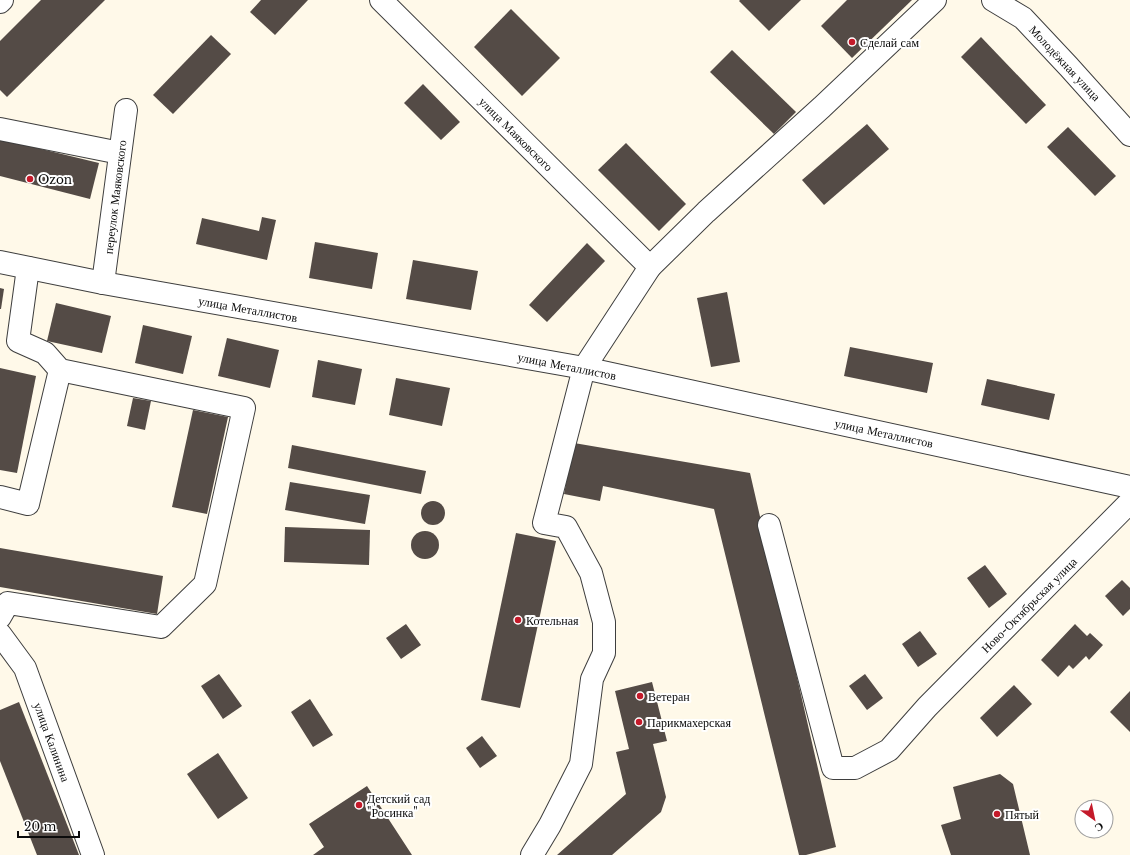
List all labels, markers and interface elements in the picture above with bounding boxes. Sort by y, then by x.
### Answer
street label: Молодёжная улица [1026,22,1104,104]
place label: Сделай сам [860,35,919,50]
marker: Сделай сам [847,37,857,47]
street label: улица Маяковского [476,94,556,174]
street label: переулок Маяковского [101,139,129,255]
place label: Ozon [38,172,72,187]
marker: Ozon [25,174,35,184]
street label: улица Металлистов [197,293,299,325]
street label: улица Металлистов [516,349,618,383]
street label: улица Металлистов [833,415,935,451]
street label: Ново-Октябрьская улица [978,554,1080,656]
place label: Котельная [526,613,579,628]
marker: Котельная [513,615,523,625]
place label: Ветеран [648,689,690,704]
marker: Ветеран [635,691,645,701]
street label: улица Калинина [31,700,74,784]
place label: Парикмахерская [647,715,731,730]
marker: Парикмахерская [634,717,644,727]
place label: Детский сад "Росинка" [367,791,430,820]
north arrow [1074,799,1114,839]
marker: Детский сад "Росинка" [354,800,364,810]
place label: Пятый [1005,807,1039,822]
marker: Пятый [992,809,1002,819]
scale bar [18,813,79,839]
text: 20 m [24,819,56,834]
text: С [1092,819,1107,835]

